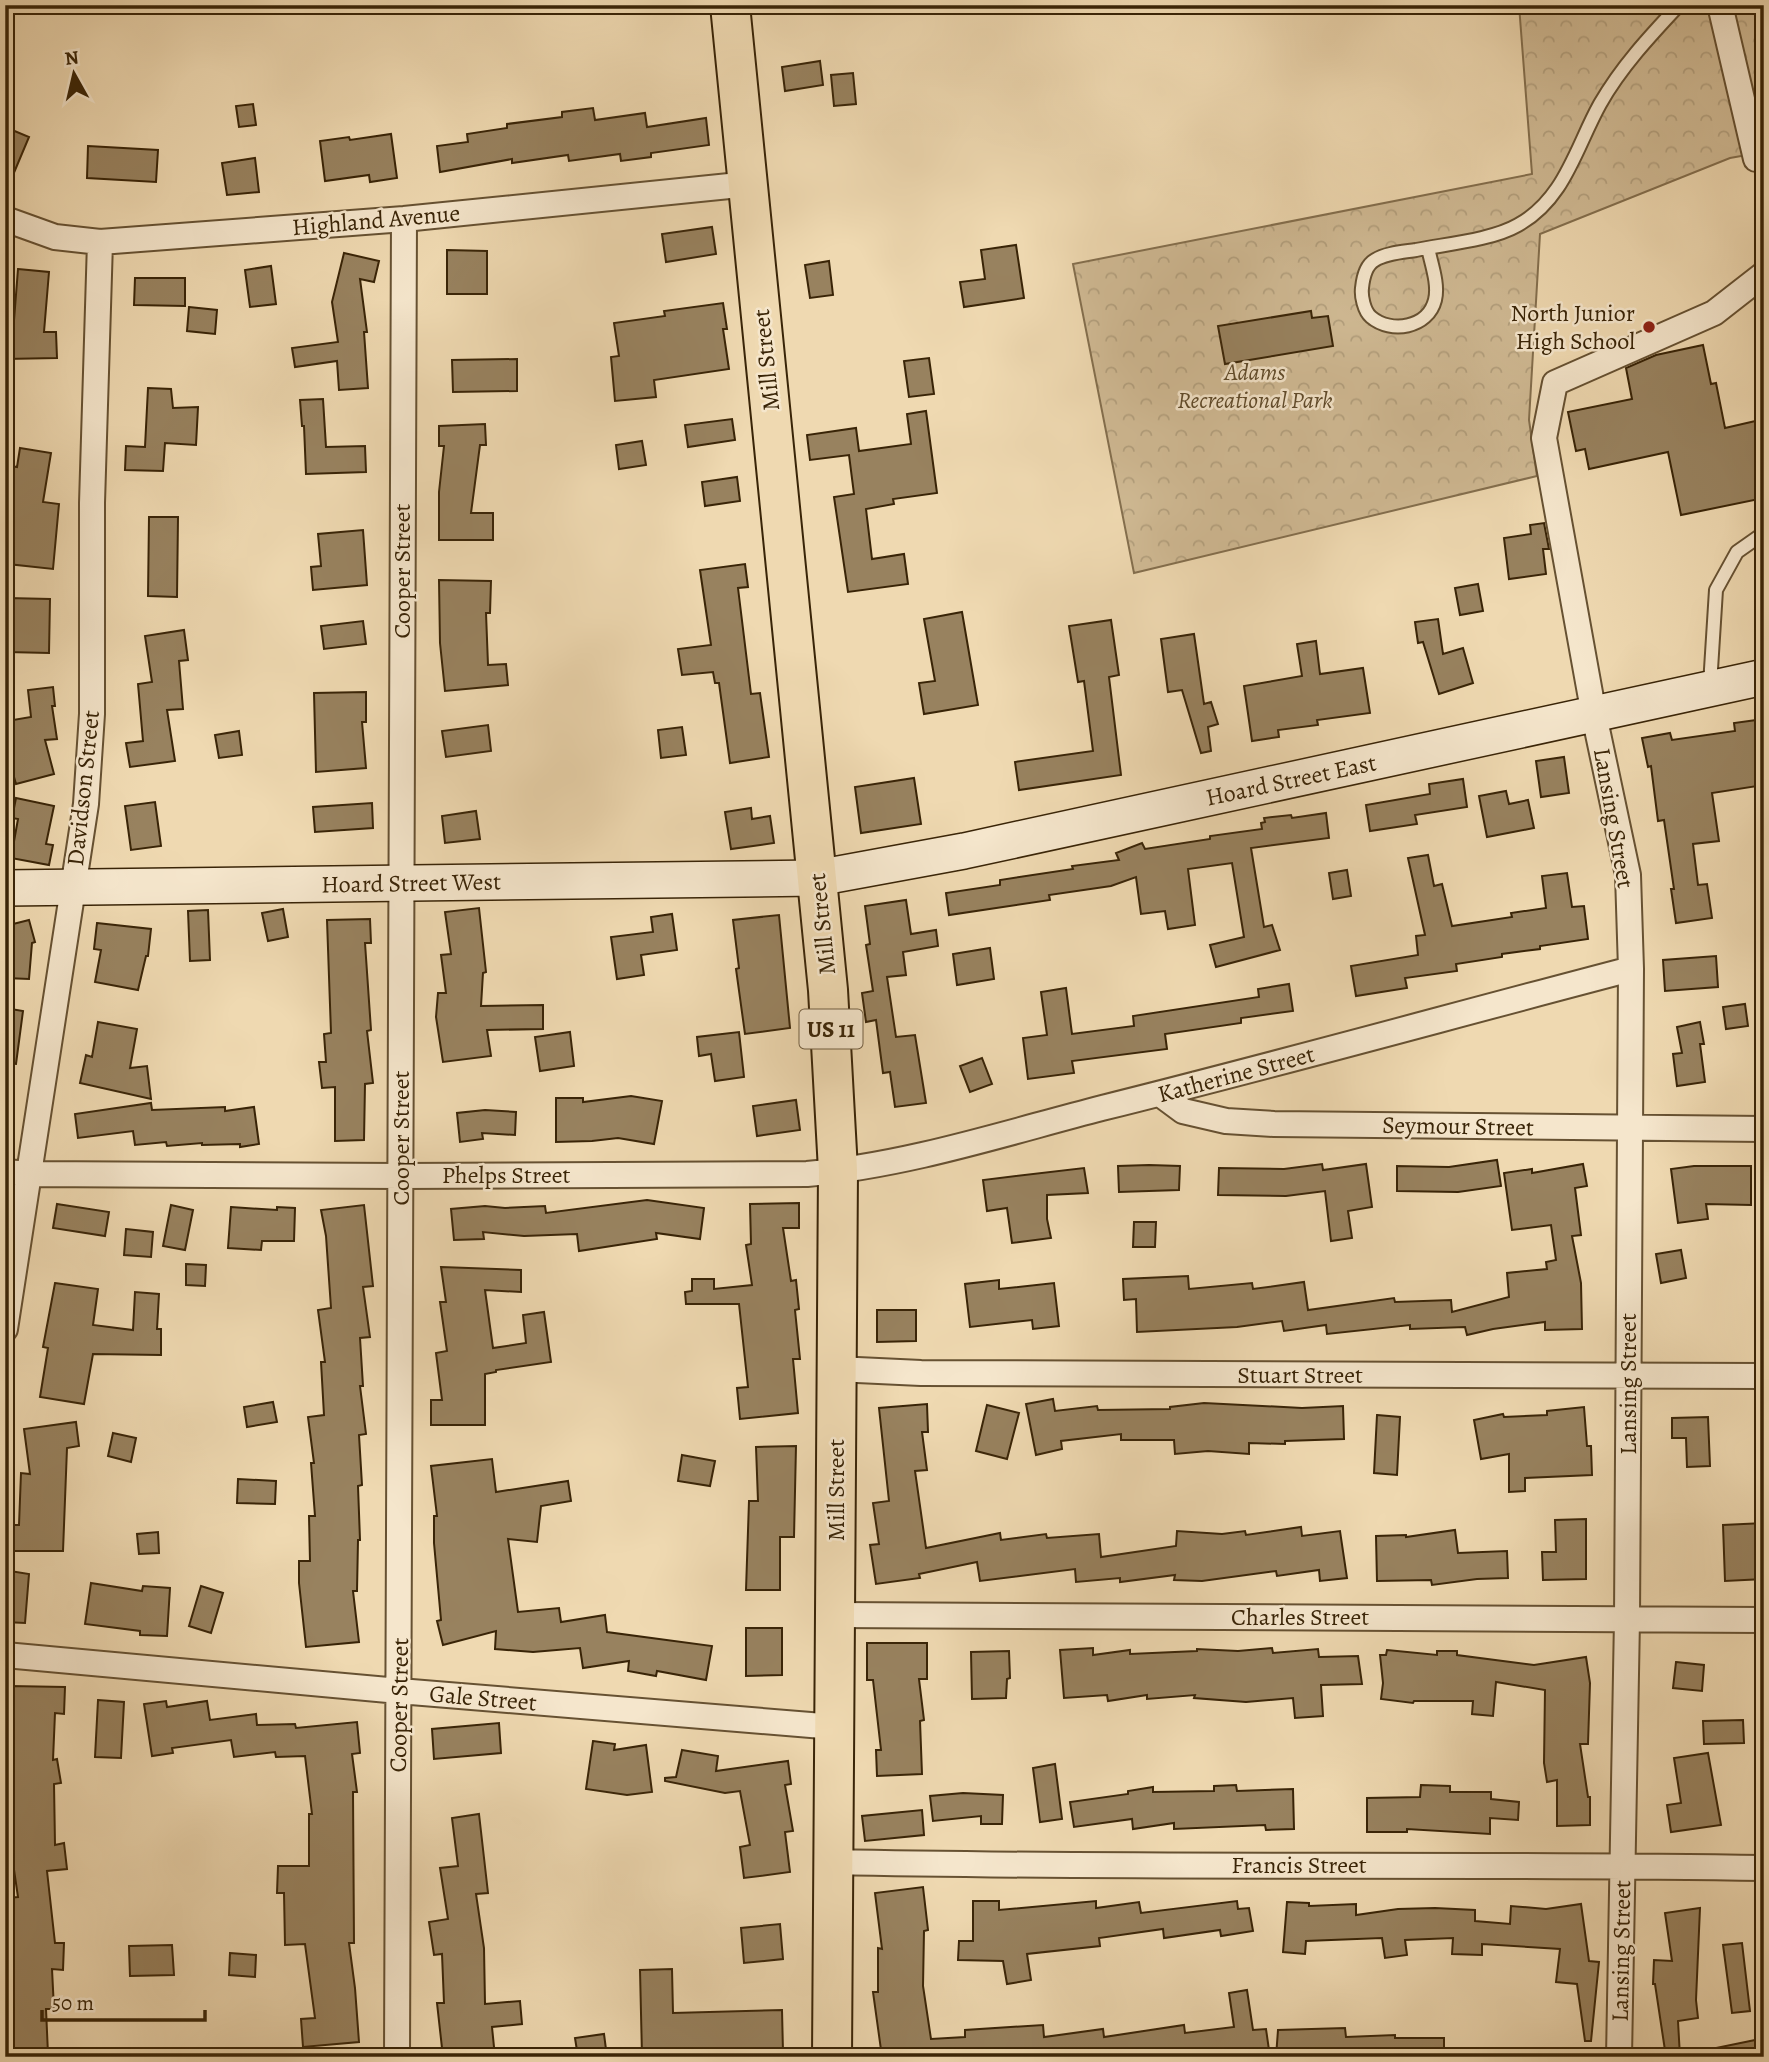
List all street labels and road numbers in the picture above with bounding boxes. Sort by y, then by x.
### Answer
street label: Highland Avenue [291,197,461,243]
street label: Mill Street [745,307,787,413]
street label: Cooper Street [386,504,418,638]
street label: Davidson Street [59,708,107,867]
street label: Lansing Street [1586,745,1642,891]
street label: Hoard Street East [1203,746,1379,814]
street label: Hoard Street West [321,865,501,901]
street label: Mill Street [801,871,843,977]
road number: US 11 [800,1010,862,1048]
street label: Katherine Street [1154,1038,1318,1110]
street label: Cooper Street [385,1071,417,1205]
street label: Seymour Street [1382,1109,1534,1143]
street label: Phelps Street [442,1159,570,1191]
street label: Lansing Street [1612,1313,1644,1455]
street label: Stuart Street [1237,1359,1363,1391]
street label: Mill Street [820,1439,852,1541]
street label: Charles Street [1231,1601,1369,1633]
street label: Cooper Street [382,1637,416,1773]
street label: Gale Street [428,1677,538,1719]
street label: Francis Street [1231,1849,1367,1881]
street label: Lansing Street [1604,1880,1638,2022]

